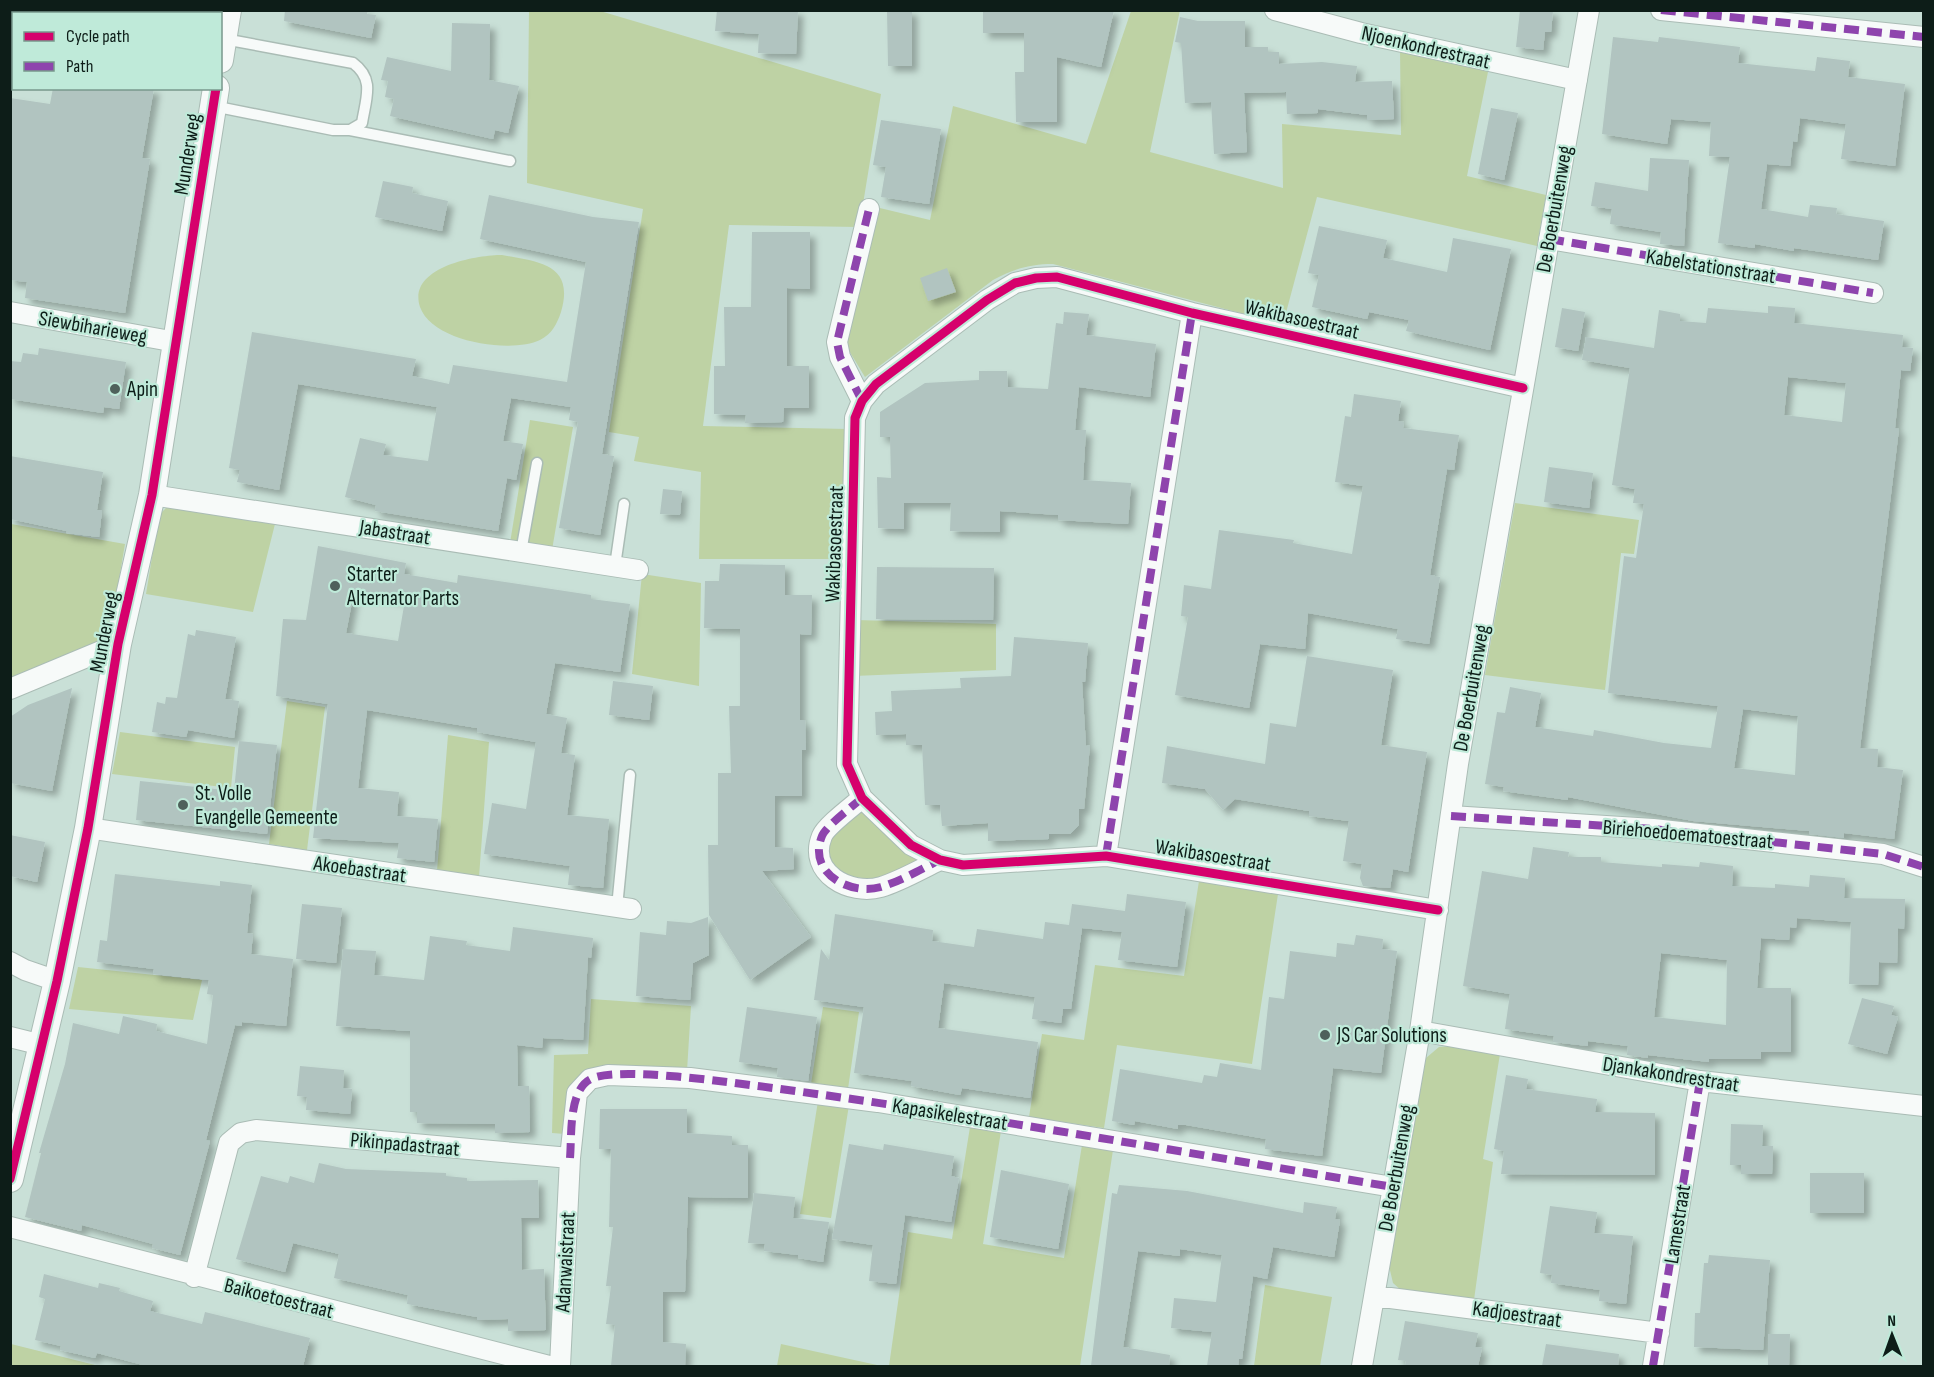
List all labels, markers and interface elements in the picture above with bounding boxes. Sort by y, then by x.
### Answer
legend [12,12,222,90]
street label: Njoenkondrestraat [1359,21,1493,74]
text: Cycle path [66,26,130,47]
text: Path [66,56,94,77]
street label: Munderweg [169,111,206,197]
street label: De Boerbuitenweg [1531,144,1578,274]
street label: Kabelstationstraat [1644,244,1777,289]
street label: Wakibasoestraat [1242,294,1362,345]
street label: Siewbiharieweg [37,306,149,349]
place label: Apin [126,377,158,402]
marker: Apin [108,382,122,396]
street label: Wakibasoestraat [820,485,849,603]
street label: Jabastraat [357,514,432,550]
place label: Starter Alternator Parts [346,562,459,611]
marker: Starter Alternator Parts [328,579,342,593]
street label: Munderweg [84,589,125,675]
street label: De Boerbuitenweg [1448,623,1495,753]
place label: St. Volle Evangelle Gemeente [195,781,338,830]
marker: St. Volle Evangelle Gemeente [176,798,190,812]
street label: Biriehoedoematoestraat [1602,815,1774,854]
street label: Wakibasoestraat [1153,834,1273,877]
street label: Akoebastraat [311,850,408,888]
place label: JS Car Solutions [1336,1023,1447,1048]
marker: JS Car Solutions [1318,1028,1332,1042]
street label: Djankakondrestraat [1601,1051,1741,1098]
street label: Kapasikelestraat [890,1093,1009,1136]
street label: De Boerbuitenweg [1373,1103,1420,1233]
street label: Pikinpadastraat [349,1127,461,1162]
street label: Lamestraat [1659,1183,1696,1266]
street label: Adanwaistraat [550,1211,581,1314]
street label: Baikoetoestraat [222,1273,336,1324]
street label: Kadjoestraat [1471,1296,1563,1333]
north arrow [1862,1305,1922,1365]
text: N [1887,1312,1896,1331]

